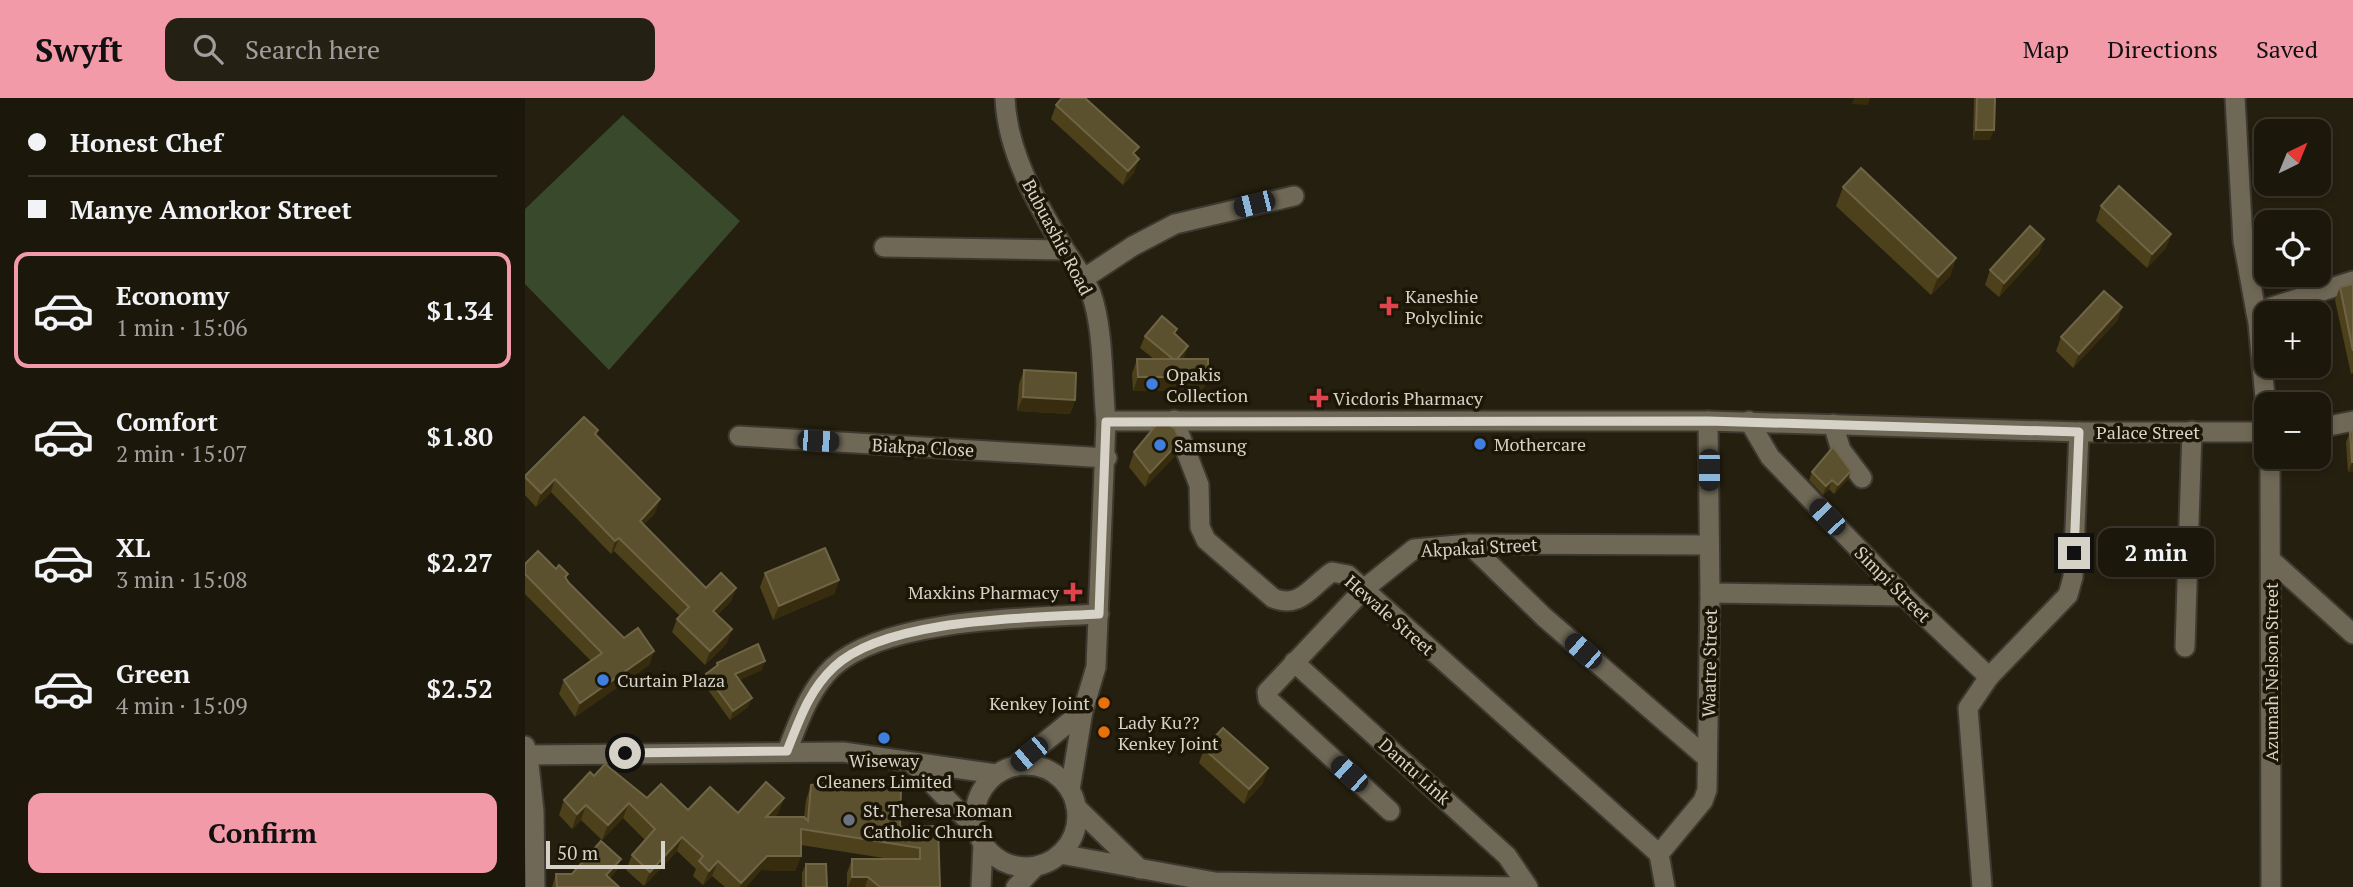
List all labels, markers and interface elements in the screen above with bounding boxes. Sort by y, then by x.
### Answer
search box [165,18,655,81]
text: Swyft [35,28,123,71]
icon: search [189,30,227,68]
text: Search here [245,32,380,66]
text: Map [2023,33,2069,65]
text: Directions [2107,33,2218,65]
text: Saved [2256,33,2318,65]
north arrow [2254,119,2331,196]
map controls [2254,119,2331,469]
text: Honest Chef [70,125,223,159]
street label: Bubuashie Road [1017,175,1099,299]
car [1232,189,1277,219]
text: Manye Amorkor Street [70,192,352,226]
button: locate [2254,210,2331,287]
text: Economy [116,278,229,312]
icon: car [32,279,95,342]
place label: Kaneshie Polyclinic [1405,284,1483,329]
text: $1.34 [427,293,493,327]
marker: Kaneshie Polyclinic [1379,296,1399,316]
button: + [2254,301,2331,378]
text: 1 min · 15:06 [116,312,248,343]
place label: Opakis Collection [1166,362,1248,407]
marker: Opakis Collection [1144,376,1160,392]
place label: Vicdoris Pharmacy [1333,386,1484,410]
marker: Vicdoris Pharmacy [1311,390,1327,406]
button: − [2254,392,2331,469]
text: Comfort [116,404,218,438]
icon: car [32,405,95,468]
text: $1.80 [427,419,493,453]
street label: Palace Street [2096,420,2200,444]
car [797,429,840,453]
street label: Biakpa Close [871,432,975,462]
place label: Mothercare [1494,432,1586,456]
place label: Samsung [1174,433,1247,457]
marker: Mothercare [1472,436,1488,452]
marker: Samsung [1152,437,1168,453]
text: 2 min · 15:07 [116,438,248,469]
car [1699,449,1720,491]
car [1805,495,1850,539]
callout: 2 min [2099,528,2214,578]
text: XL [116,530,150,564]
icon: car [32,531,95,594]
street label: Akpakai Street [1420,532,1538,562]
route end [2058,537,2090,569]
text: 2 min [2125,537,2187,568]
street label: Simpi Street [1850,541,1937,628]
text: $2.27 [427,545,493,579]
text: 3 min · 15:08 [116,564,248,595]
street label: Hewale Street [1340,569,1440,661]
place label: Maxkins Pharmacy [908,580,1060,604]
street label: Azumah Nelson Street [2259,582,2283,762]
marker: Maxkins Pharmacy [1065,584,1081,600]
street label: Waatre Street [1696,608,1722,718]
car [1561,629,1606,673]
text: Green [116,656,190,690]
icon: car [32,657,95,720]
place label: Curtain Plaza [617,668,725,692]
text: $2.52 [427,671,493,705]
marker: Curtain Plaza [595,672,611,688]
text: 4 min · 15:09 [116,690,248,721]
place label: Kenkey Joint [989,691,1090,715]
marker: Kenkey Joint [1096,695,1112,711]
place label: Lady Ku?? Kenkey Joint [1118,710,1219,755]
marker: Lady Ku?? Kenkey Joint [1096,724,1112,740]
marker: Wiseway Cleaners Limited [876,730,892,746]
car [1007,732,1052,776]
street label: Dantu Link [1374,732,1457,810]
route start [609,737,641,769]
place label: Wiseway Cleaners Limited [816,748,952,793]
car [1327,752,1372,796]
button: Confirm [28,793,497,873]
place label: St. Theresa Roman Catholic Church [863,798,1013,843]
marker: St. Theresa Roman Catholic Church [841,812,857,828]
scale bar [546,838,665,870]
text: 50 m [557,840,598,865]

